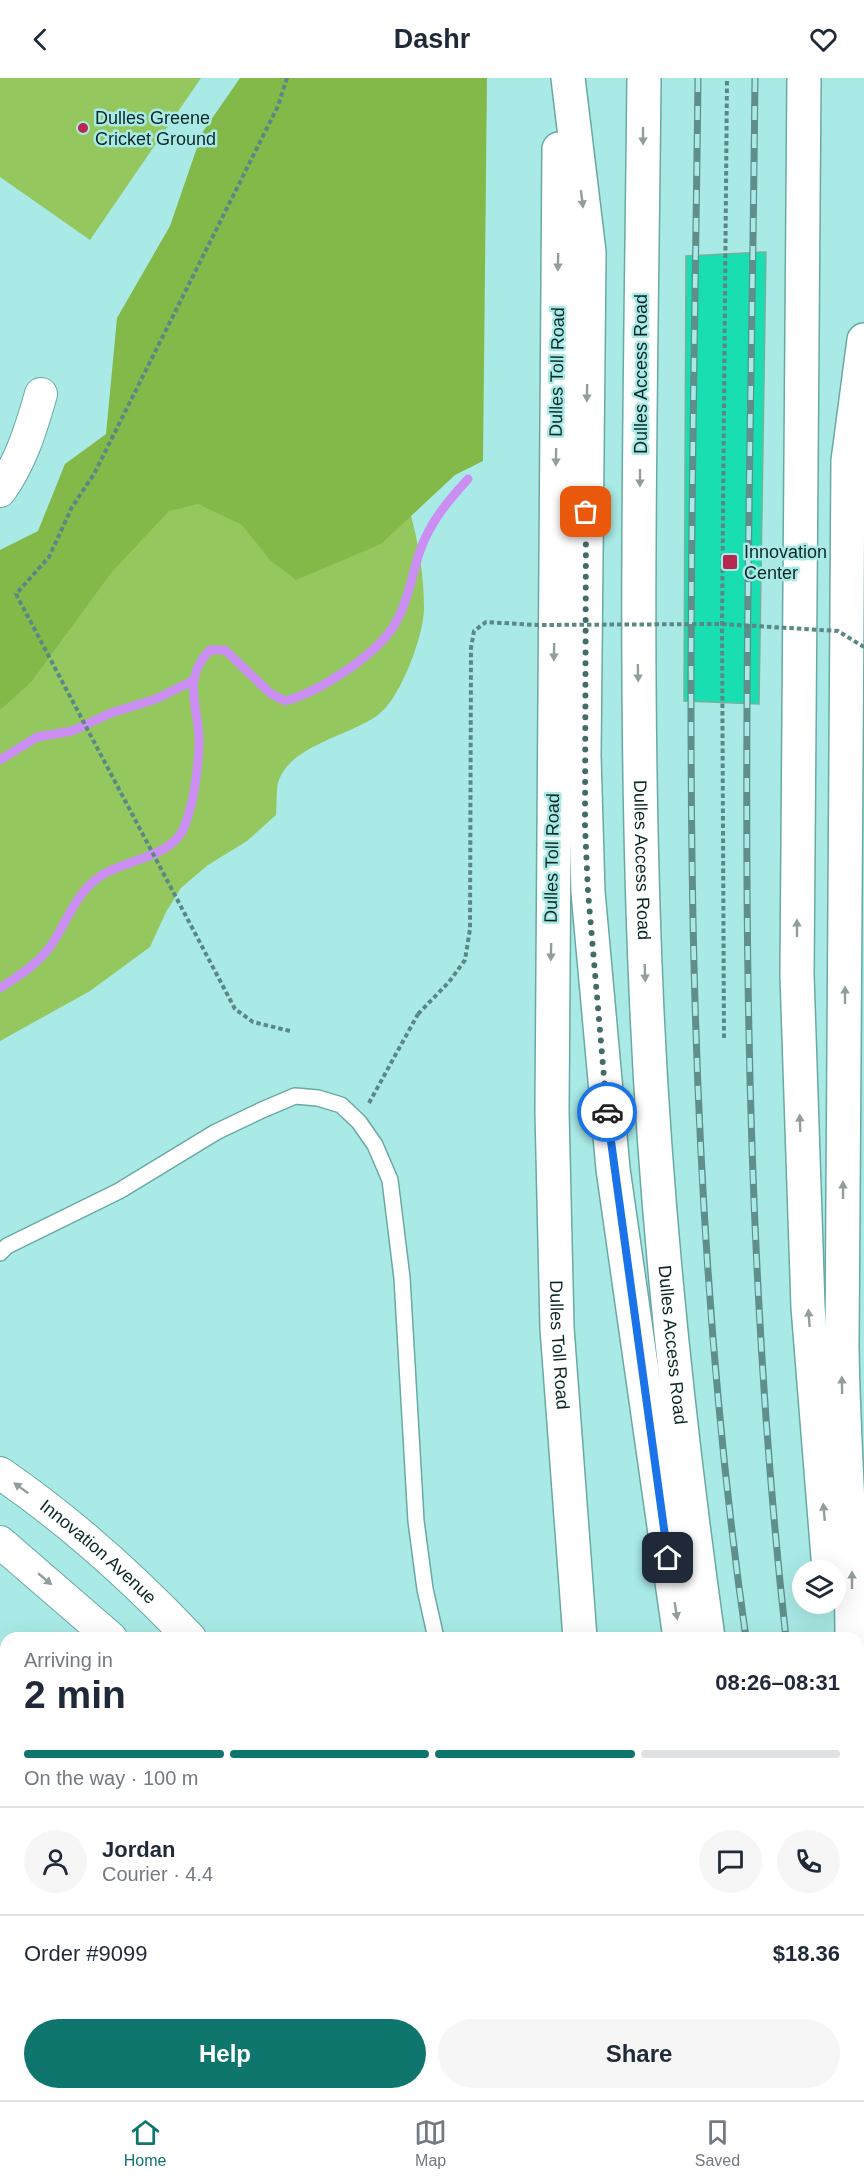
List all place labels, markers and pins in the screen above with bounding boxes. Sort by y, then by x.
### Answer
place label: Dulles Greene Cricket Ground [95,108,216,149]
marker: Dulles Greene Cricket Ground [76,121,90,135]
pin [560,486,611,537]
place label: Innovation Center [744,542,827,583]
marker: Innovation Center [721,553,739,571]
pin [642,1532,693,1583]

